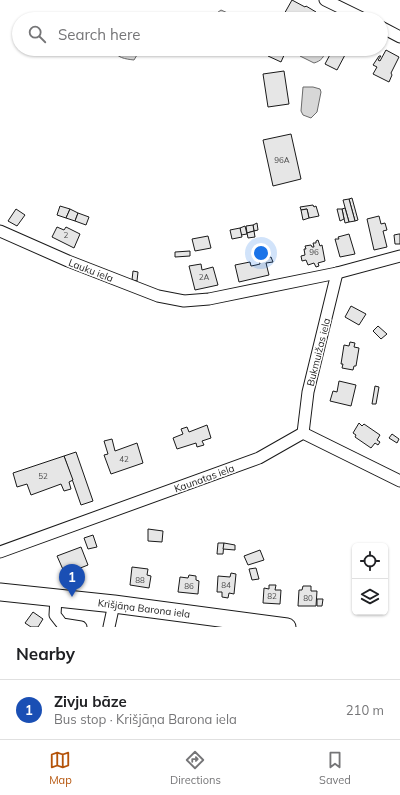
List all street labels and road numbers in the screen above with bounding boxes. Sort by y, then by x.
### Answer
street label: Lauku iela [67,256,115,285]
street label: Bukmuižas iela [304,317,333,387]
street label: Kaunatas iela [172,462,236,495]
street label: Krišjāņa Barona iela [97,596,191,621]

